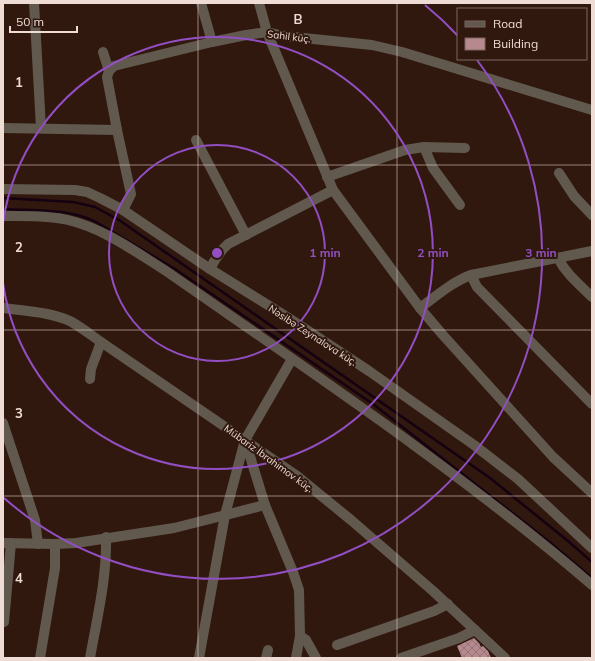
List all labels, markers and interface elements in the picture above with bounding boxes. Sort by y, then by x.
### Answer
scale bar [10,8,77,34]
legend [457,8,587,60]
text: B [294,11,303,27]
text: 50 m [16,14,44,29]
text: Road [493,16,522,31]
street label: Sahil küç. [266,27,311,46]
text: Building [493,36,538,51]
text: 1 [15,74,23,90]
text: 2 [15,239,23,255]
text: 1 min [309,245,341,260]
text: 2 min [417,245,449,260]
text: 3 min [525,245,557,260]
centre of rings [210,246,224,260]
street label: Nəsibə Zeynalova küç. [266,302,359,369]
text: 3 [15,405,23,421]
street label: Mübariz İbrahimov küç. [222,422,316,495]
text: 4 [15,570,23,586]

